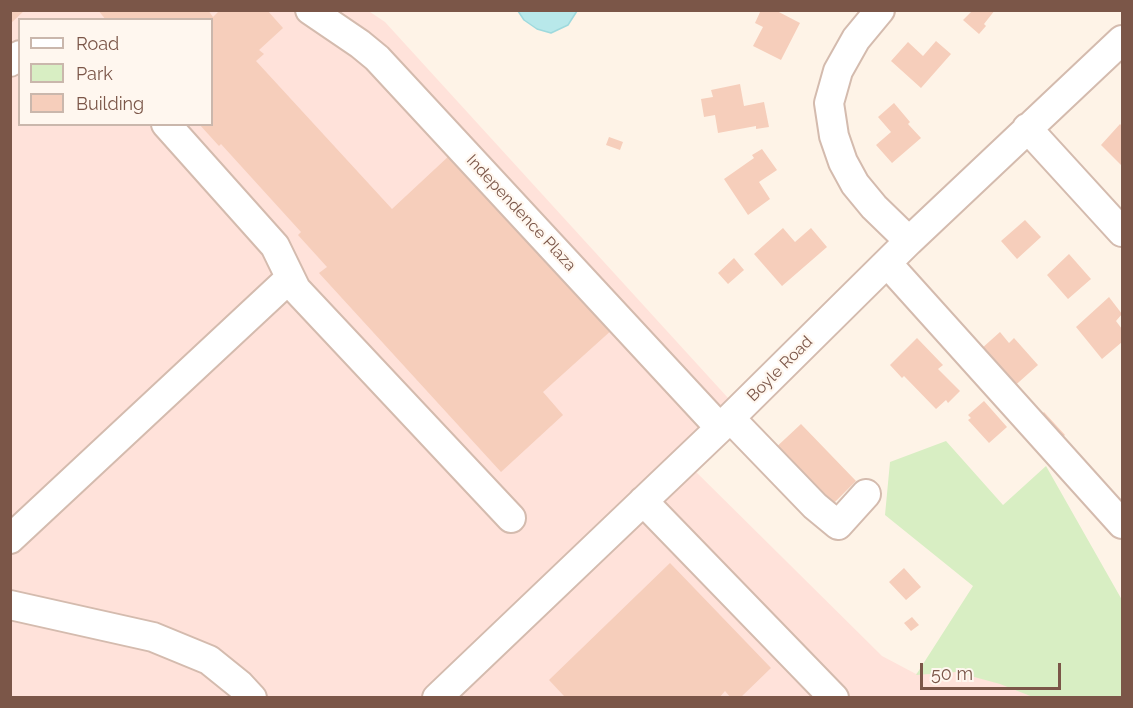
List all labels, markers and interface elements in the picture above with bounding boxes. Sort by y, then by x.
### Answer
legend [18,18,213,126]
text: Road [76,33,119,54]
text: Park [76,63,113,84]
text: Building [76,93,144,114]
street label: Independence Plaza [462,151,580,275]
street label: Boyle Road [743,332,817,406]
scale bar [923,651,1064,689]
text: 50 m [931,663,973,684]

